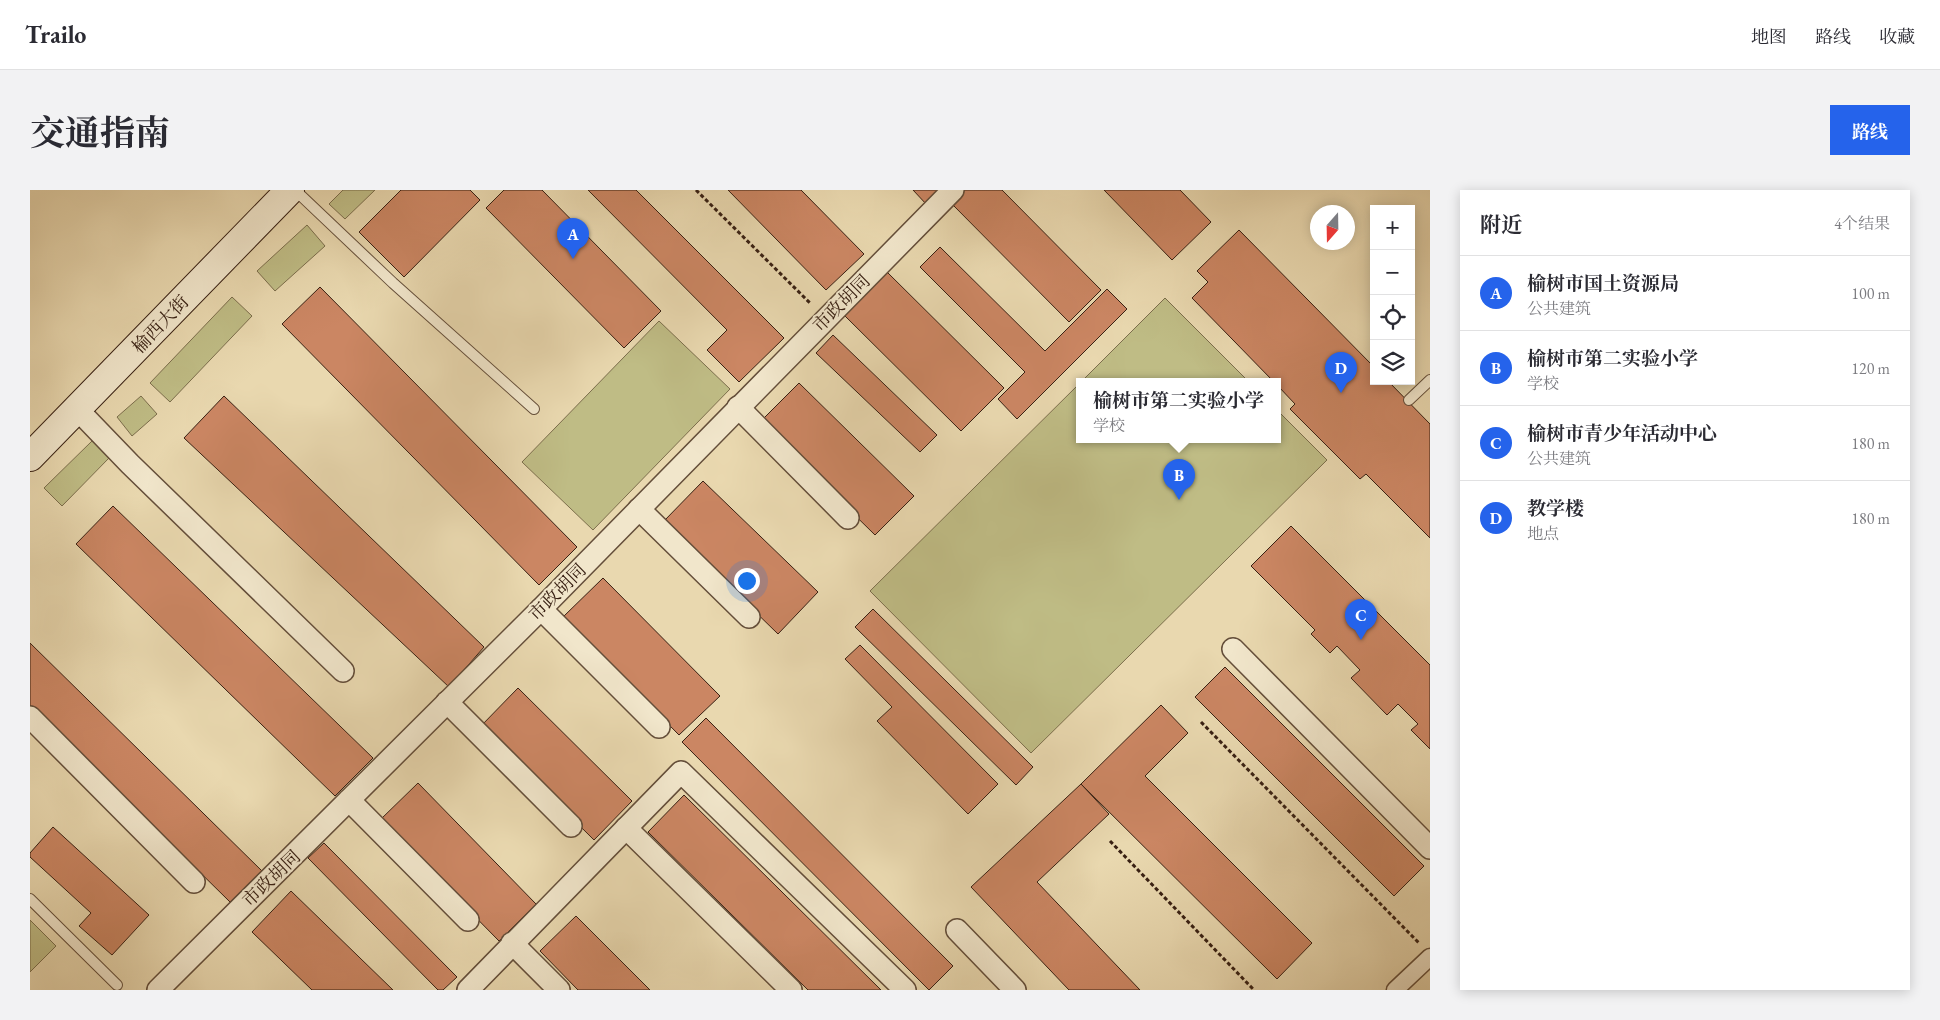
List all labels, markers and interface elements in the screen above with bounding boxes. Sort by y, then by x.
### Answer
text: Trailo [25,19,86,50]
text: 地图 [1751,25,1787,48]
text: 路线 [1815,25,1851,48]
text: 收藏 [1879,25,1915,48]
button: 路线 [1830,105,1910,155]
text: 交通指南 [30,110,170,155]
north arrow [1310,205,1355,250]
map controls [1370,205,1415,385]
button: + [1370,205,1415,250]
text: 附近 [1480,211,1522,238]
text: 4个结果 [1834,213,1890,234]
pin: A [557,218,589,259]
button: − [1370,250,1415,295]
street label: 市政胡同 [807,269,875,337]
text: 榆树市国土资源局 [1527,271,1679,296]
text: A [1490,283,1502,304]
text: 100 m [1851,283,1890,304]
street label: 榆西大街 [127,290,193,358]
button: locate [1370,295,1415,340]
text: 公共建筑 [1527,298,1591,319]
button: layers [1370,340,1415,385]
text: 榆树市第二实验小学 [1527,346,1698,371]
pin: D [1325,352,1357,393]
text: B [1491,358,1501,379]
text: 120 m [1851,358,1890,379]
text: 学校 [1527,373,1559,394]
popup [1076,378,1281,443]
text: 榆树市第二实验小学 [1093,388,1264,413]
text: 学校 [1093,415,1125,436]
text: 榆树市青少年活动中心 [1527,421,1717,446]
text: C [1490,433,1502,454]
text: 180 m [1851,433,1890,454]
text: 公共建筑 [1527,448,1591,469]
pin: B [1163,459,1195,500]
text: 教学楼 [1527,496,1584,521]
text: D [1490,508,1502,529]
text: 180 m [1851,508,1890,529]
text: 地点 [1527,523,1559,544]
street label: 市政胡同 [523,558,591,626]
your location [734,568,760,594]
pin: C [1345,599,1377,640]
street label: 市政胡同 [237,845,305,911]

